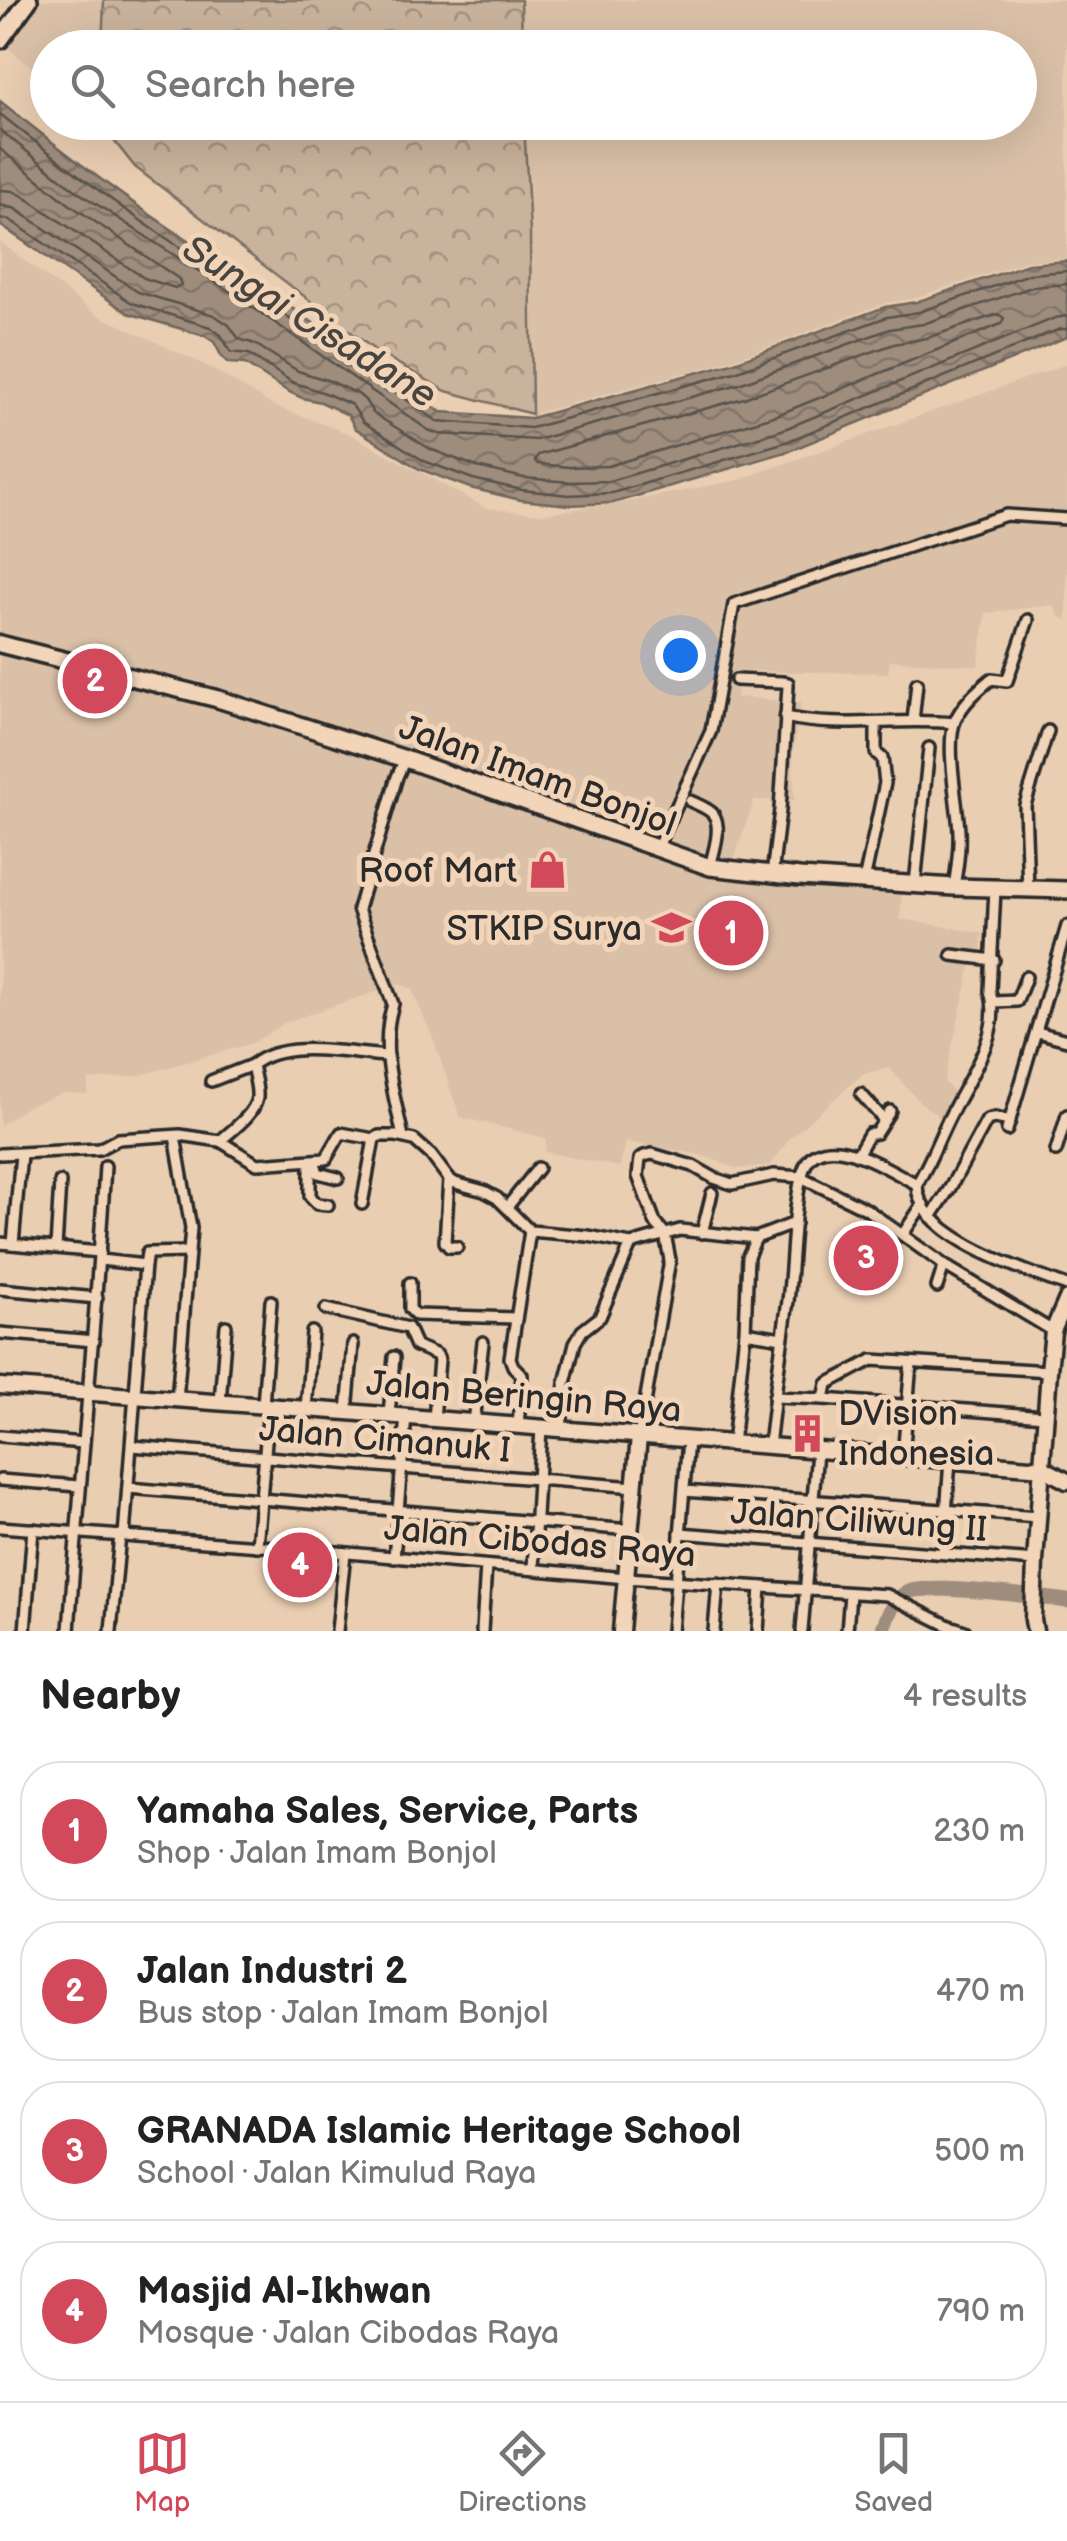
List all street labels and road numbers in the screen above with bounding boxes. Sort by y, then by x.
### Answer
street label: Jalan Imam Bonjol [393,706,682,846]
street label: Jalan Beringin Raya [364,1362,683,1433]
street label: Jalan Cimanuk I [257,1408,512,1473]
street label: Jalan Ciliwung II [729,1491,989,1552]
street label: Jalan Cibodas Raya [382,1507,697,1578]

